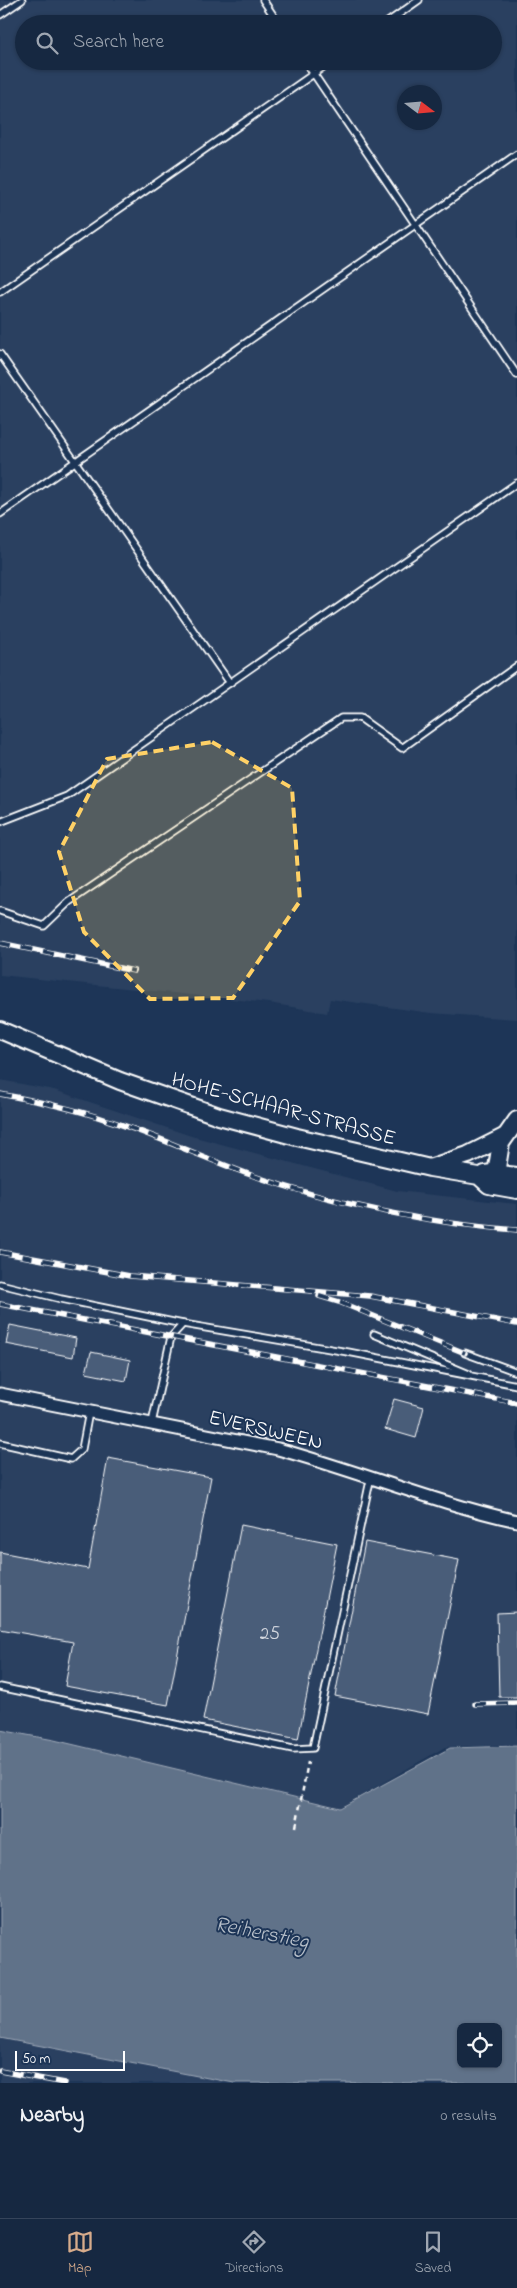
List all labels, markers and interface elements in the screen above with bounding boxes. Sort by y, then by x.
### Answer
search box [15,15,502,70]
icon: search [33,29,61,57]
text: Search here [73,29,164,56]
north arrow [397,85,442,130]
street label: HOHE-SCHAAR-STRASSE [168,1066,399,1154]
street label: EVERSWEEN [206,1403,326,1459]
house number: 25 [260,1621,280,1648]
water label: Reiherstieg [212,1909,312,1959]
map controls [457,2023,502,2068]
button: locate [457,2023,502,2068]
scale bar [15,2048,125,2071]
text: 50 m [22,2049,50,2070]
text: Nearby [20,2101,84,2131]
text: 0 results [441,2104,497,2128]
tab: Map [66,2228,94,2279]
tab: Directions [225,2228,283,2279]
tab: Saved [415,2228,451,2279]

